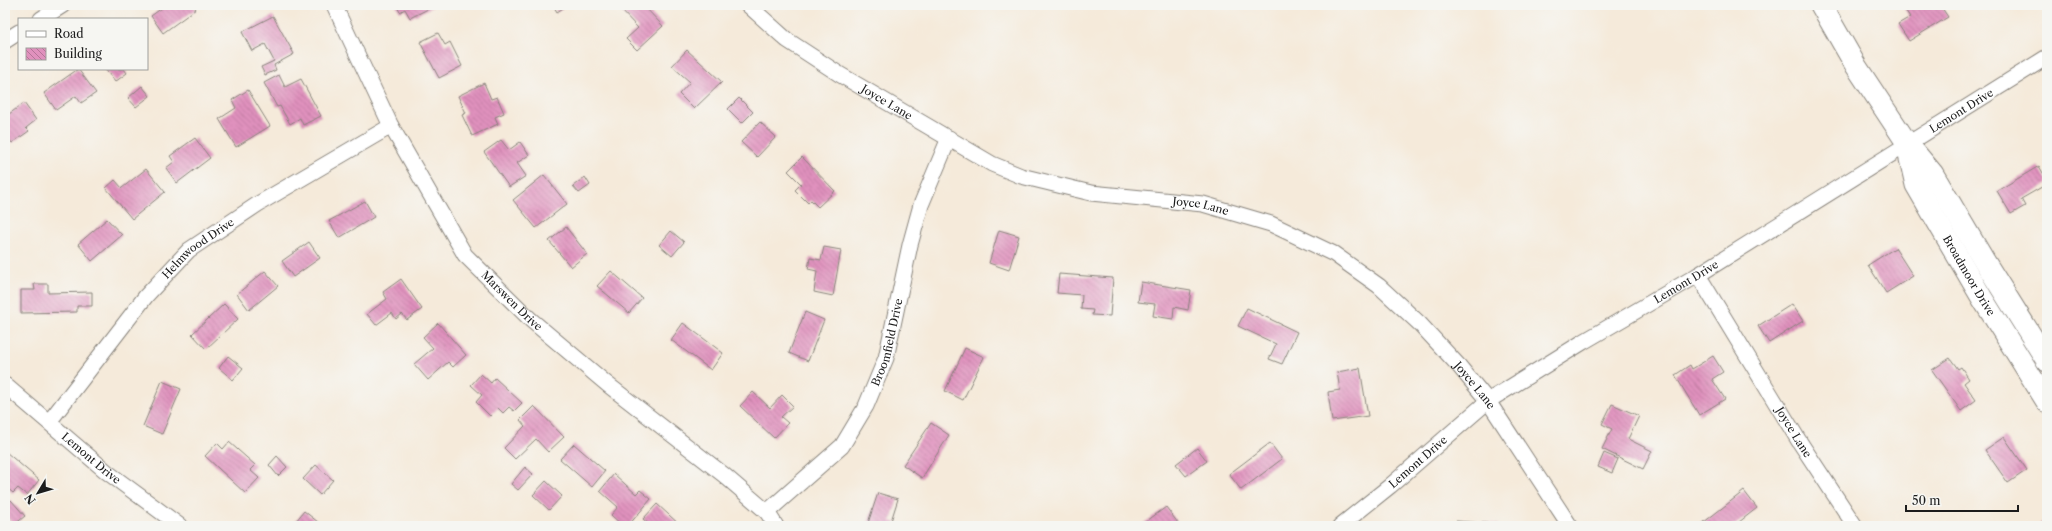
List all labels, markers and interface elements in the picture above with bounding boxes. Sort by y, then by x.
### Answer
legend [18,18,148,70]
text: Road [54,26,84,41]
text: Building [54,46,102,61]
street label: Joyce Lane [857,81,915,123]
street label: Lemont Drive [1927,85,1996,136]
street label: Joyce Lane [1170,194,1230,218]
street label: Helmwood Drive [159,215,237,281]
street label: Broadmoor Drive [1940,233,1998,318]
street label: Lemont Drive [1651,257,1721,306]
street label: Marswen Drive [478,268,545,334]
street label: Broomfield Drive [868,297,905,388]
street label: Joyce Lane [1450,357,1498,411]
street label: Joyce Lane [1772,402,1815,460]
street label: Lemont Drive [59,429,123,487]
street label: Lemont Drive [1386,433,1450,491]
north arrow [18,473,58,513]
scale bar [1906,487,2018,513]
text: N [21,491,39,507]
text: 50 m [1912,493,1941,508]

